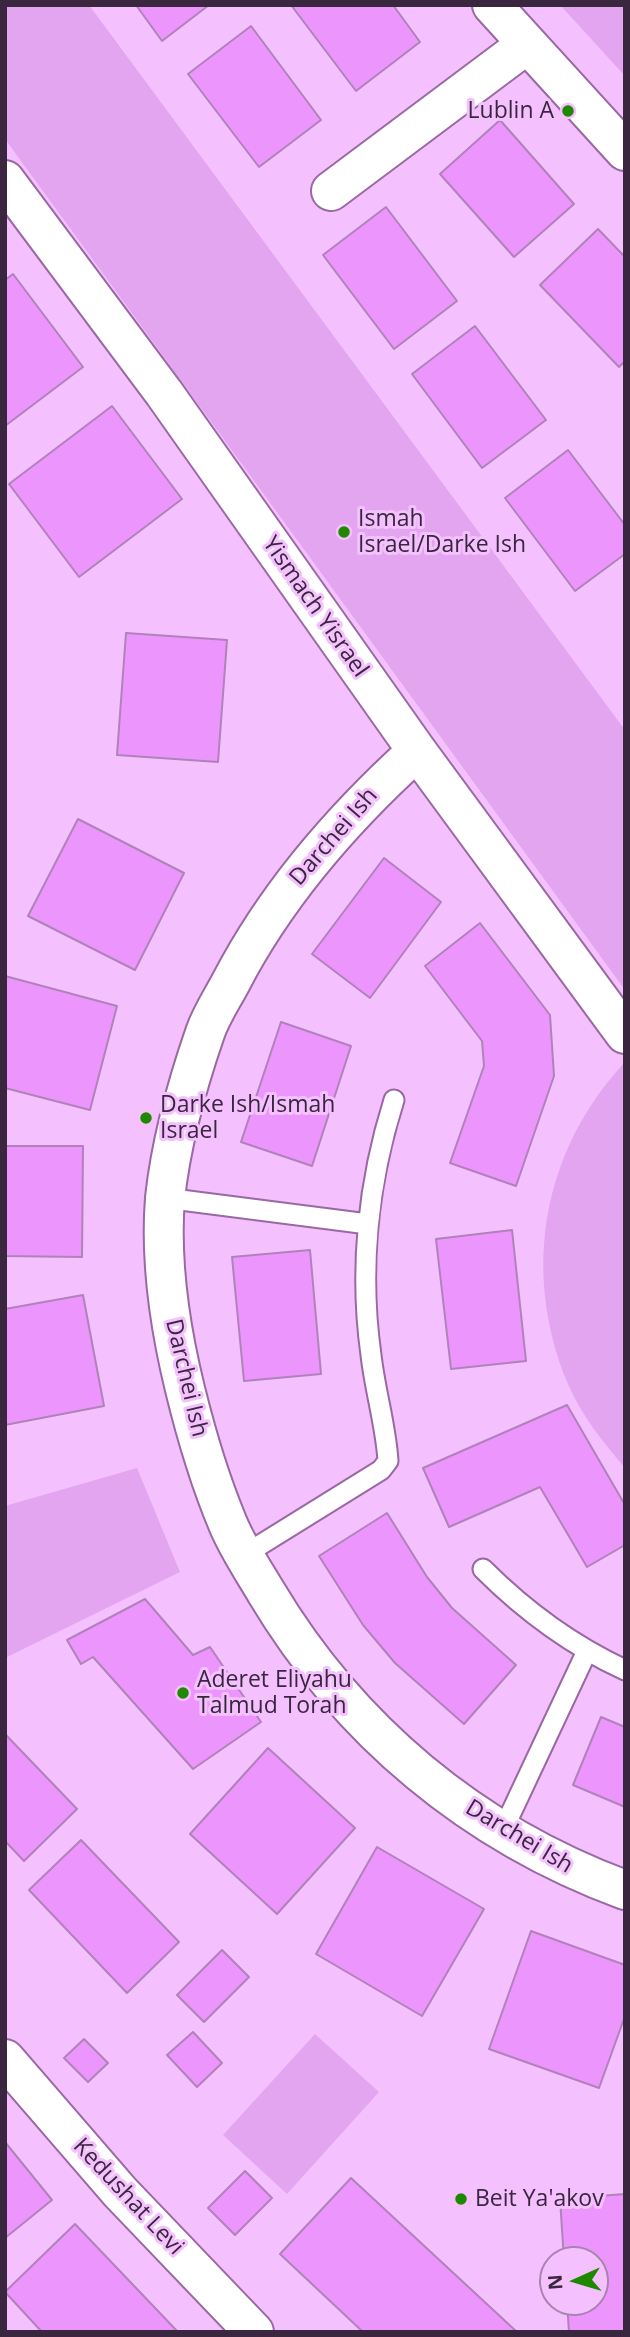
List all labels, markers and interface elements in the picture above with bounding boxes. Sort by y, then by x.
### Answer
place label: Lublin A [468,97,554,125]
marker: Lublin A [560,103,576,119]
place label: Ismah Israel/Darke Ish [358,505,526,559]
marker: Ismah Israel/Darke Ish [336,524,352,540]
street label: Yismach Yisrael [256,531,374,683]
street label: Darchei Ish [284,783,384,891]
place label: Darke Ish/Ismah Israel [160,1091,335,1145]
marker: Darke Ish/Ismah Israel [138,1110,154,1126]
street label: Darchei Ish [159,1316,213,1440]
place label: Aderet Eliyahu Talmud Torah [197,1666,352,1720]
marker: Aderet Eliyahu Talmud Torah [175,1685,191,1701]
street label: Darchei Ish [460,1794,578,1880]
street label: Kedushat Levi [67,2133,189,2261]
place label: Beit Ya'akov [475,2185,604,2213]
marker: Beit Ya'akov [453,2191,469,2207]
north arrow [539,2246,609,2316]
text: N [542,2274,569,2291]

